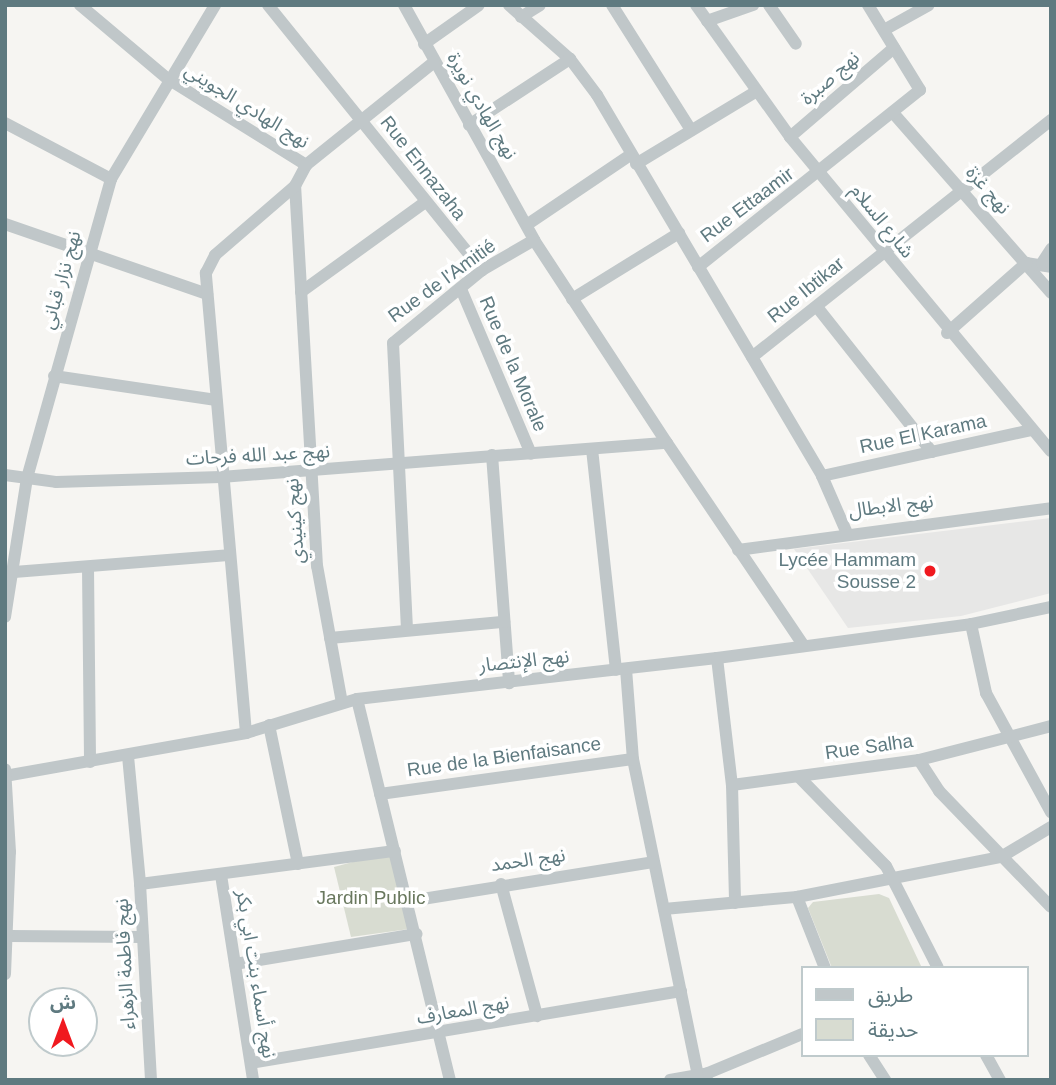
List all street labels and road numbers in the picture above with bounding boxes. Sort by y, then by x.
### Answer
street label: نهج صبرة [796,46,864,110]
street label: نهج الهادي نويرة [442,48,522,164]
street label: نهج الهادي الجويني [181,59,313,153]
street label: Rue Ennazaha [375,111,471,225]
street label: نهج غزة [961,161,1015,219]
street label: Rue Ettaamir [696,163,798,247]
street label: شارع السلام [845,179,919,263]
street label: نهج نزار قباني [36,228,86,332]
street label: Rue de l'Amitié [384,234,500,328]
street label: Rue Ibtikar [763,252,849,328]
street label: Rue de la Morale [474,293,552,435]
street label: Rue El Karama [858,409,988,459]
street label: نهج عبد الله فرحات [185,440,331,470]
street label: نهج كينيدي [281,478,309,564]
street label: نهج الابطال [847,489,935,523]
street label: نهج الإنتصار [478,645,570,677]
street label: Rue Salha [823,730,915,764]
street label: Rue de la Bienfaisance [406,732,602,782]
street label: نهج الحمد [489,843,567,877]
street label: نهج أسماء بنت ابي بكر [231,888,281,1060]
street label: نهج فاطمة الزهراء [110,898,140,1030]
street label: نهج المعارف [415,991,511,1029]

